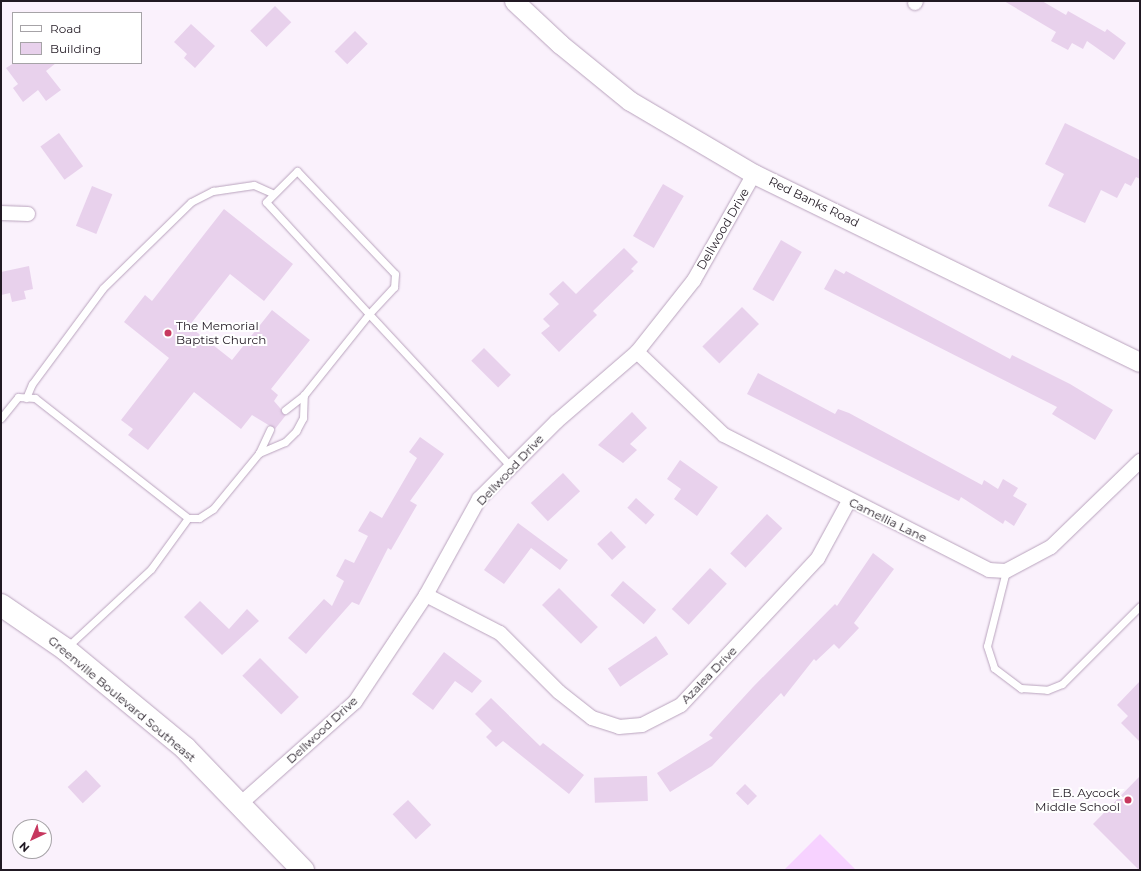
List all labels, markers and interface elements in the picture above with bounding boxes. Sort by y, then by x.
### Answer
legend [12,12,142,64]
text: Road [50,21,81,36]
text: Building [50,41,101,56]
street label: Red Banks Road [766,174,862,230]
street label: Dellwood Drive [694,186,752,272]
place label: The Memorial Baptist Church [176,319,266,347]
marker: The Memorial Baptist Church [163,328,173,338]
street label: Dellwood Drive [473,432,547,508]
street label: Camellia Lane [847,495,929,545]
street label: Greenville Boulevard Southeast [45,633,199,765]
street label: Azalea Drive [678,643,740,707]
street label: Dellwood Drive [284,693,360,767]
place label: E.B. Aycock Middle School [1035,786,1120,814]
marker: E.B. Aycock Middle School [1123,795,1133,805]
north arrow [12,819,52,859]
text: N [16,839,32,855]

